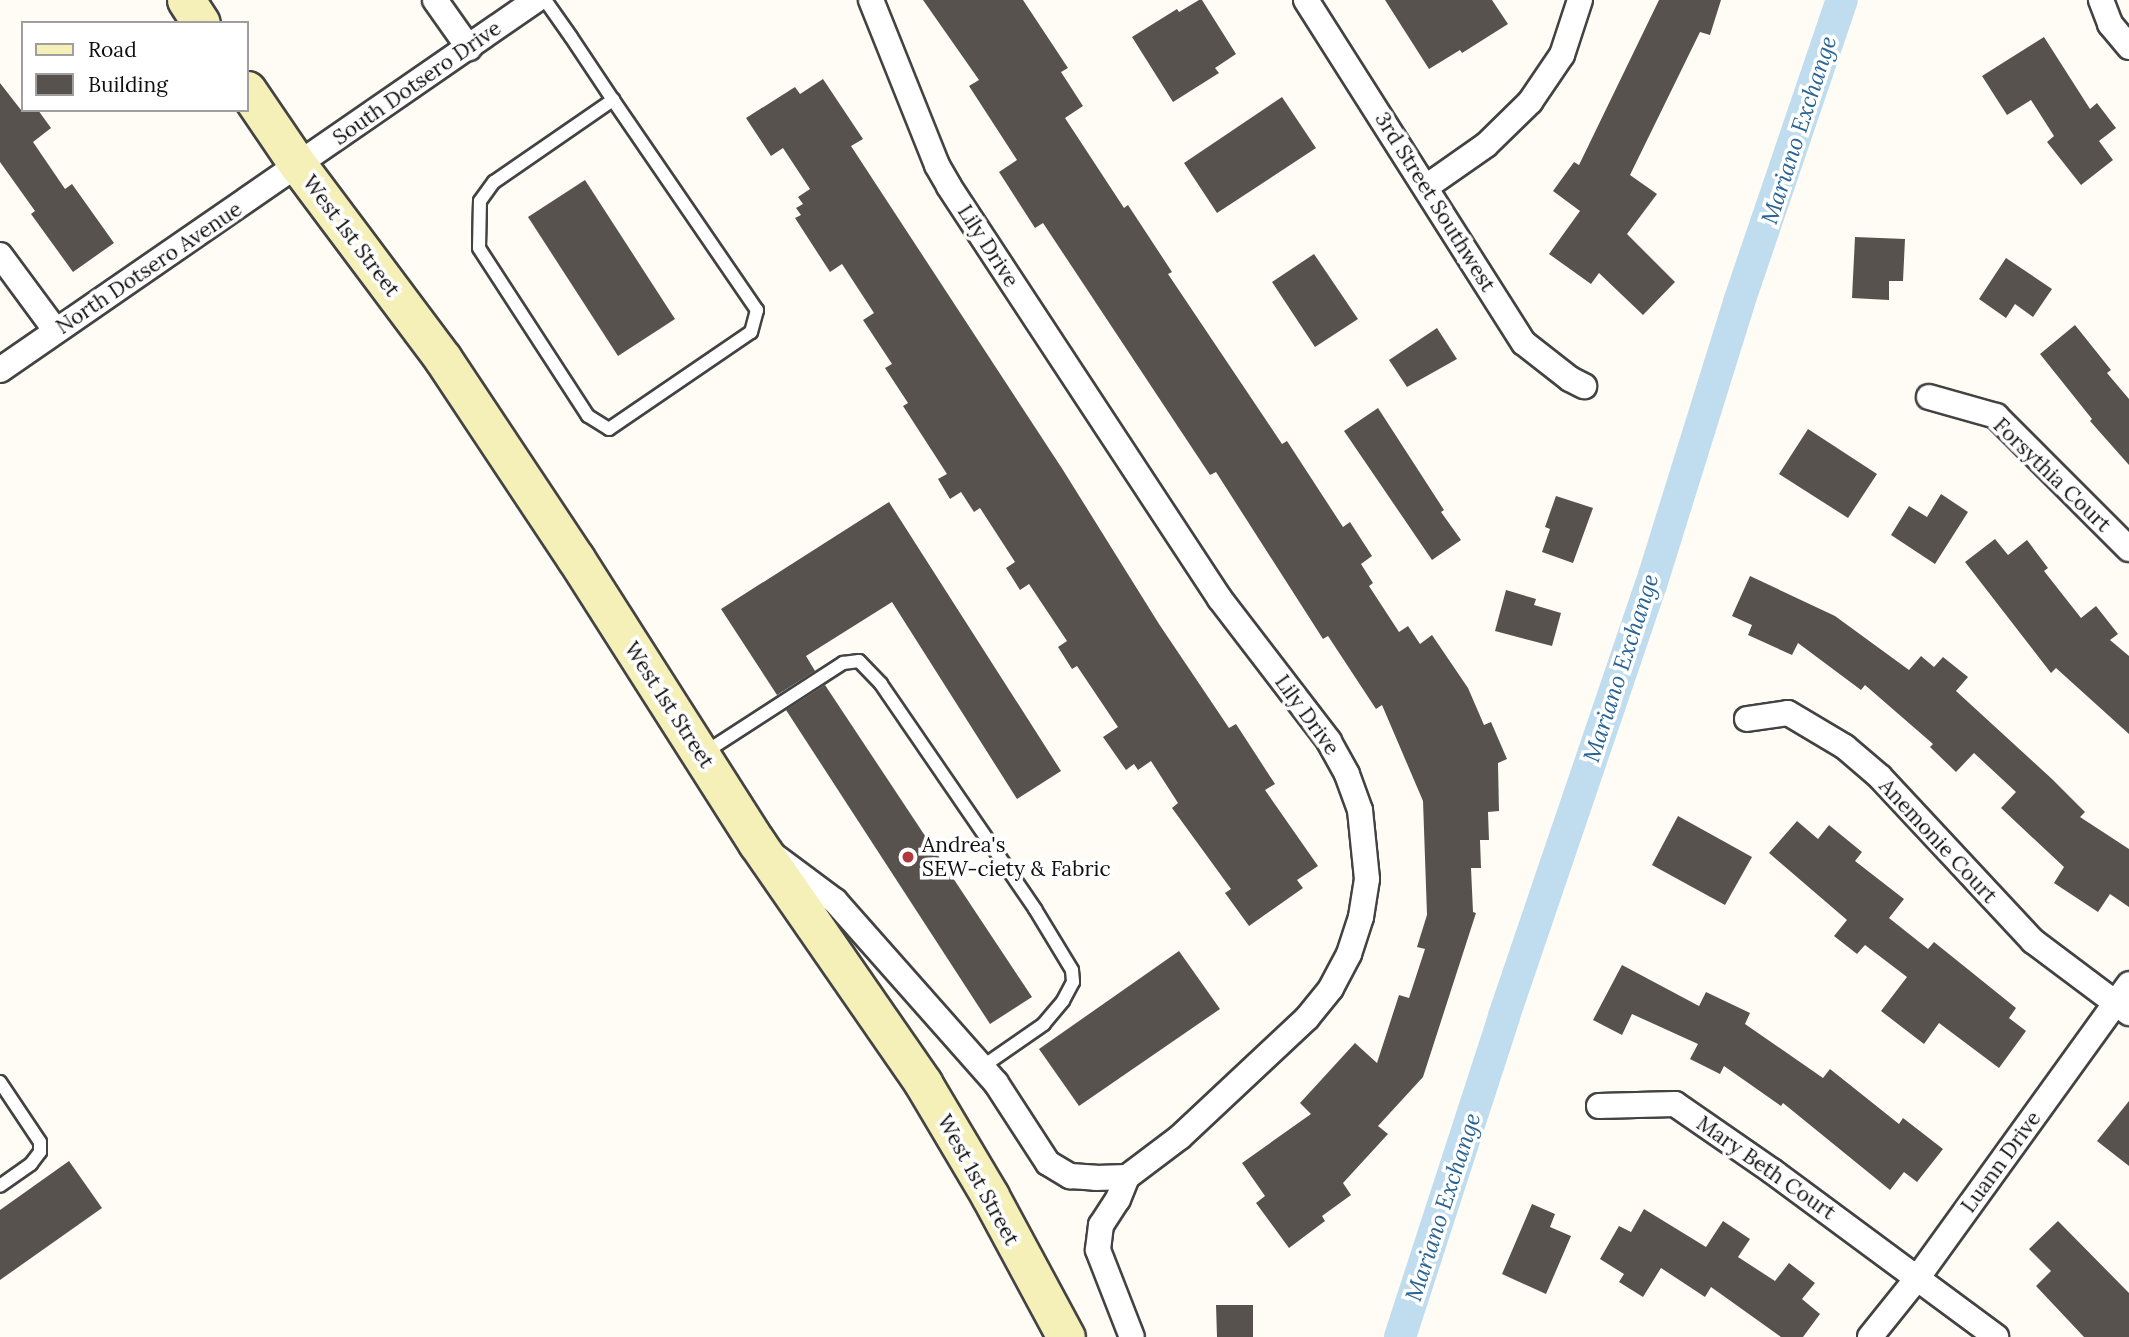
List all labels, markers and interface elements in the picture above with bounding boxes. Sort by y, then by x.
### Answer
street label: South Dotsero Drive [328,15,506,151]
legend [21,21,248,112]
water label: Mariano Exchange [1756,32,1842,228]
text: Road [88,36,137,63]
text: Building [88,71,168,98]
street label: 3rd Street Southwest [1369,108,1501,296]
street label: West 1st Street [297,170,405,302]
street label: North Dotsero Avenue [51,196,247,340]
street label: Lily Drive [952,200,1024,292]
street label: Forsythia Court [1988,413,2116,537]
water label: Mariano Exchange [1578,570,1664,766]
street label: West 1st Street [619,637,719,773]
street label: Lily Drive [1270,670,1344,760]
street label: Anemonie Court [1874,774,2002,908]
place label: Andrea's SEW-ciety & Fabric [922,832,1111,882]
marker: Andrea's SEW-ciety & Fabric [900,849,916,865]
street label: Luann Drive [1956,1106,2046,1218]
water label: Mariano Exchange [1400,1109,1486,1305]
street label: West 1st Street [932,1110,1024,1250]
street label: Mary Beth Court [1692,1111,1840,1225]

